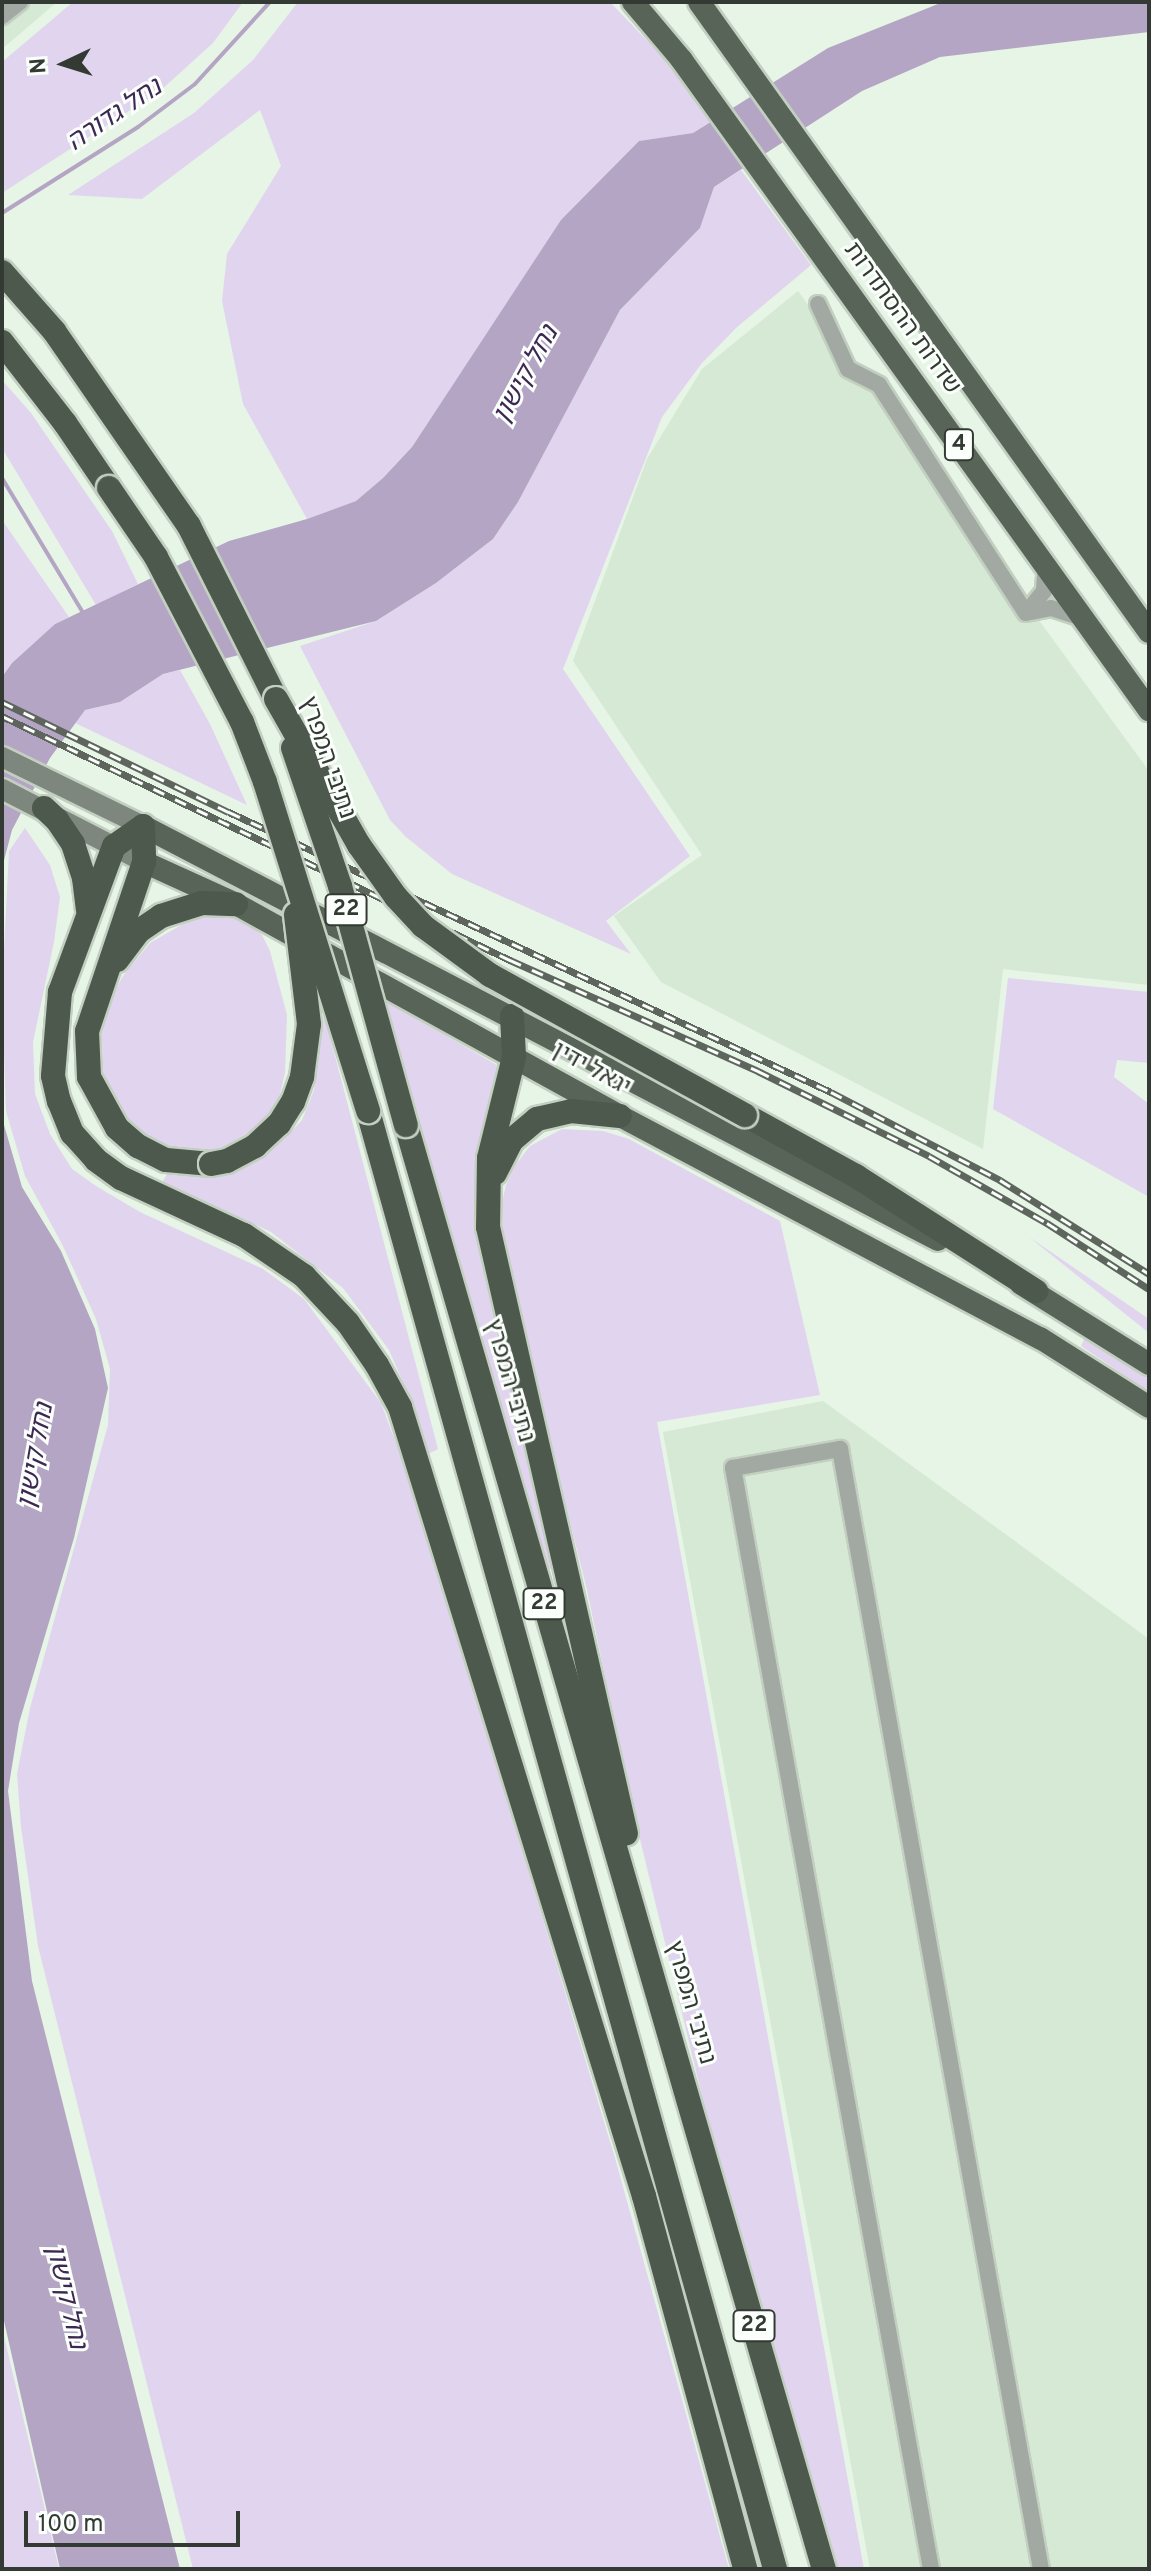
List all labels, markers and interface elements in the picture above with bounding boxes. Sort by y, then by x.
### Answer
north arrow [24,24,104,104]
text: N [26,57,54,75]
water label: נחל גדורה [62,73,168,159]
street label: שדרות ההסתדרות [836,237,966,401]
water label: נחל קישון [488,321,566,429]
road number: 4 [943,427,975,463]
street label: נתיבי המפרץ [292,693,360,823]
road number: 22 [324,892,368,928]
street label: יגאל ידין [547,1037,635,1103]
street label: נתיבי המפרץ [477,1316,539,1446]
water label: נחל קישון [12,1401,62,1511]
road number: 22 [522,1586,566,1622]
street label: נתיבי המפרץ [658,1938,720,2068]
water label: נחל קישון [38,2242,92,2352]
road number: 22 [732,2308,776,2344]
scale bar [28,2495,244,2545]
text: 100 m [38,2510,104,2540]

